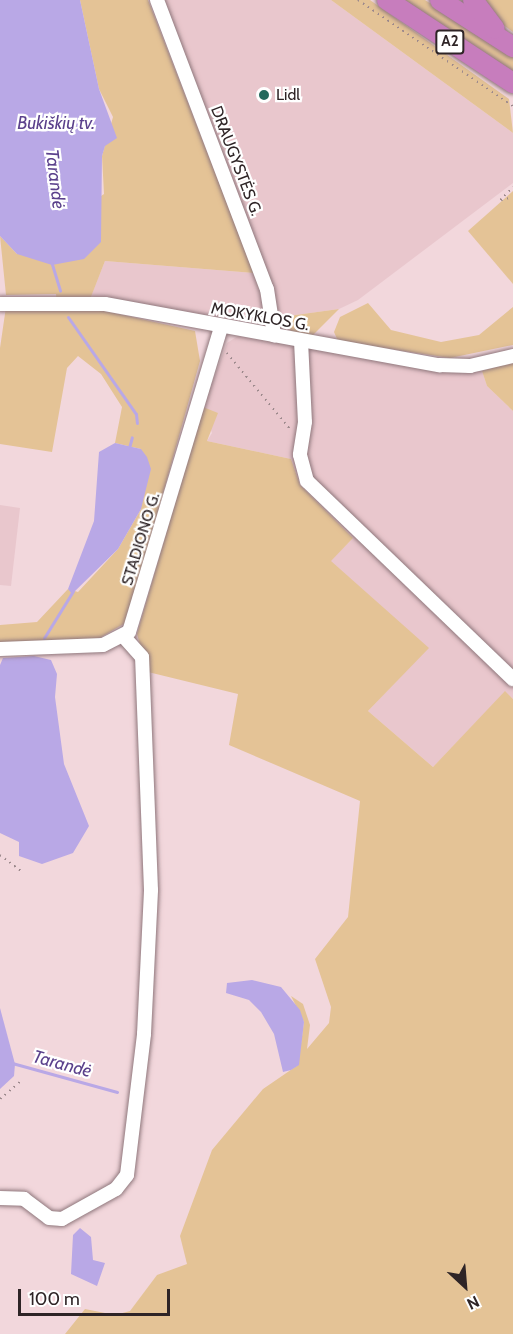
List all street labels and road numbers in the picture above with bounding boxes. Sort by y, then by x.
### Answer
road number: A2 [435,30,465,54]
street label: DRAUGYSTĖS G. [206,103,266,219]
street label: MOKYKLOS G. [209,299,311,335]
street label: STADIONO G. [118,490,164,588]

